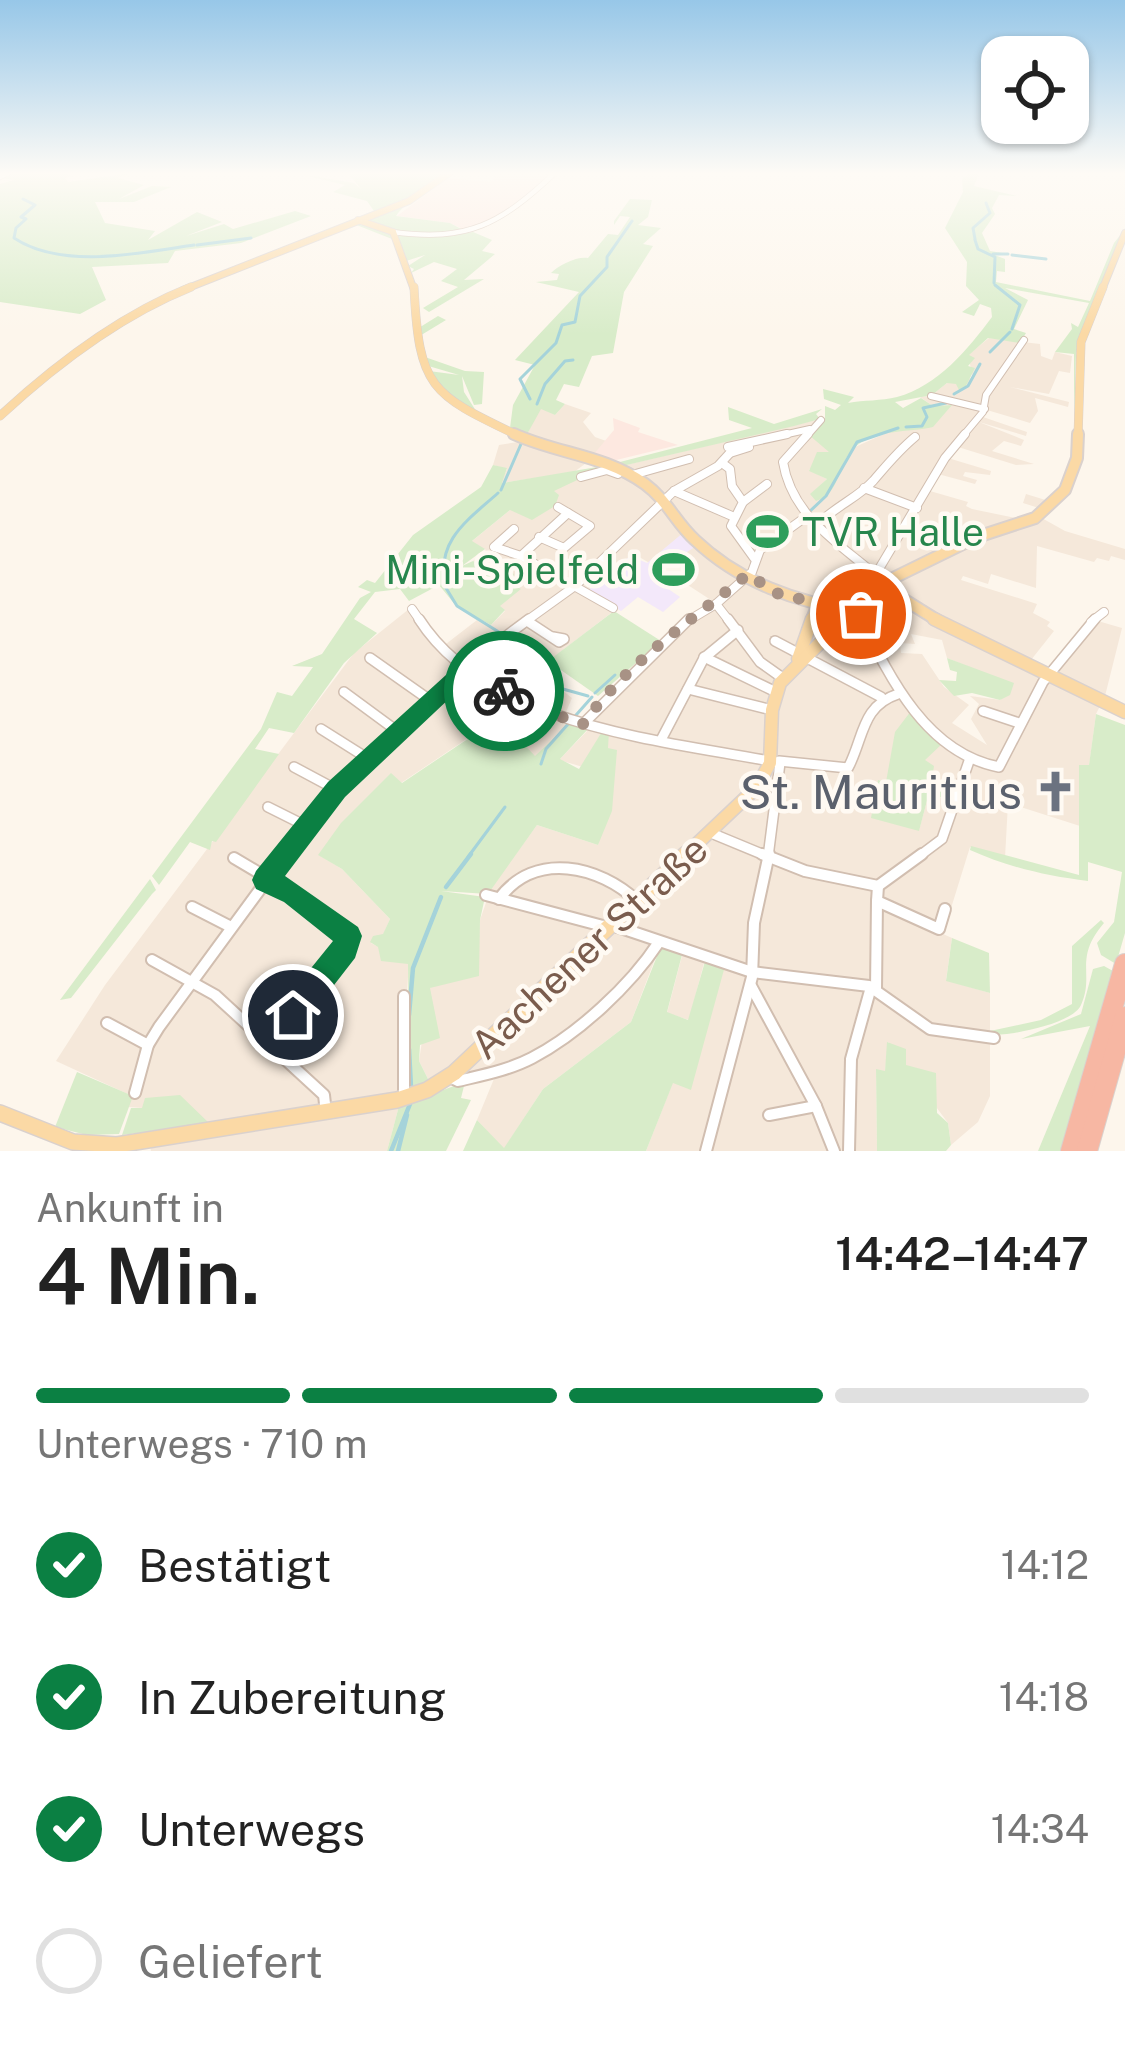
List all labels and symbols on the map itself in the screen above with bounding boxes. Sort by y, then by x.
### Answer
sports icon: TVR Halle [745,509,791,555]
place label: TVR Halle [802,509,984,555]
place label: Mini-Spielfeld [385,547,639,593]
sports icon: Mini-Spielfeld [650,547,696,593]
pin [810,563,912,665]
courier [444,631,564,751]
place label: St. Mauritius [740,763,1022,820]
church icon: St. Mauritius [1033,769,1079,815]
street label: Aachener Straße [461,826,717,1068]
pin [242,964,344,1066]

